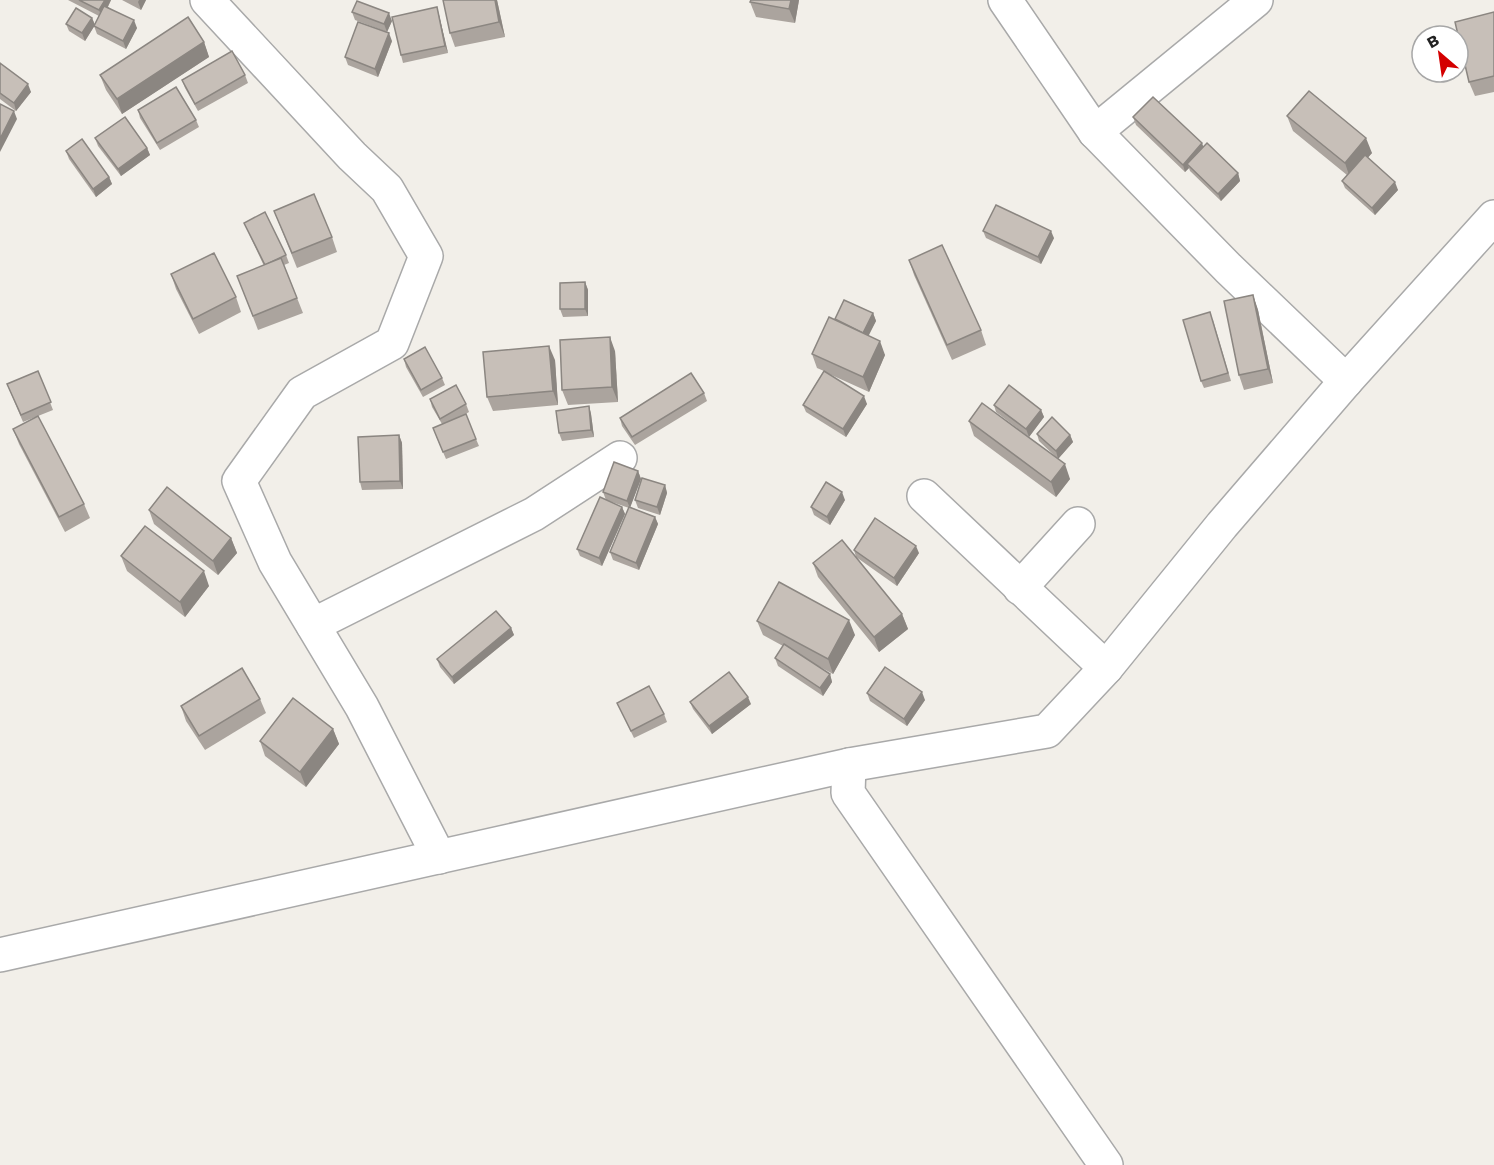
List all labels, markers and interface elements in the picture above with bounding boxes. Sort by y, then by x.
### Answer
north arrow [1410,24,1470,84]
text: B [1424,30,1442,52]

